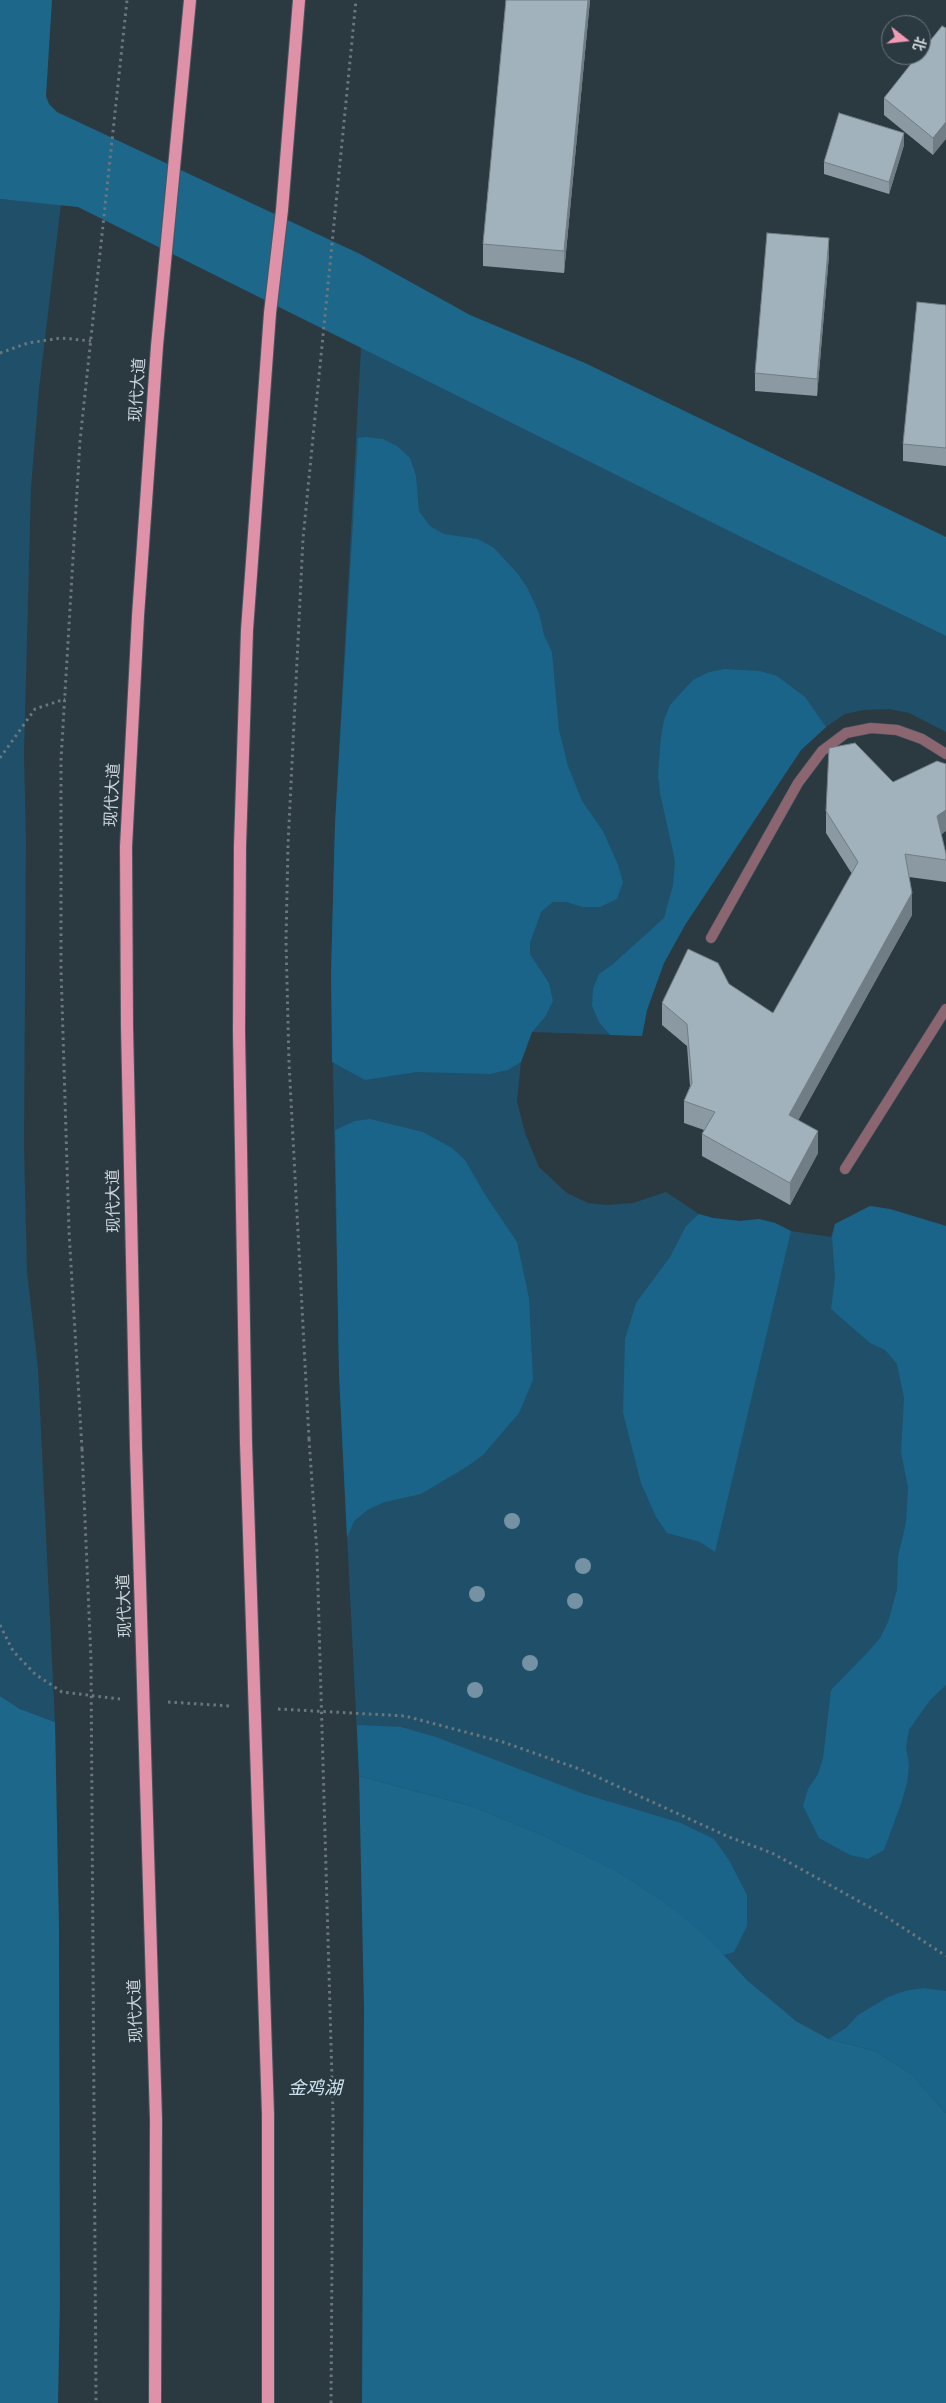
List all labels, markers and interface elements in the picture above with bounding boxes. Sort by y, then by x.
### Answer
north arrow [881,15,931,65]
text: 北 [910,35,929,53]
street label: 现代大道 [126,357,150,423]
street label: 现代大道 [102,763,124,827]
street label: 现代大道 [104,1169,124,1233]
street label: 现代大道 [114,1574,136,1638]
street label: 现代大道 [125,1979,147,2043]
water label: 金鸡湖 [288,2078,342,2100]

